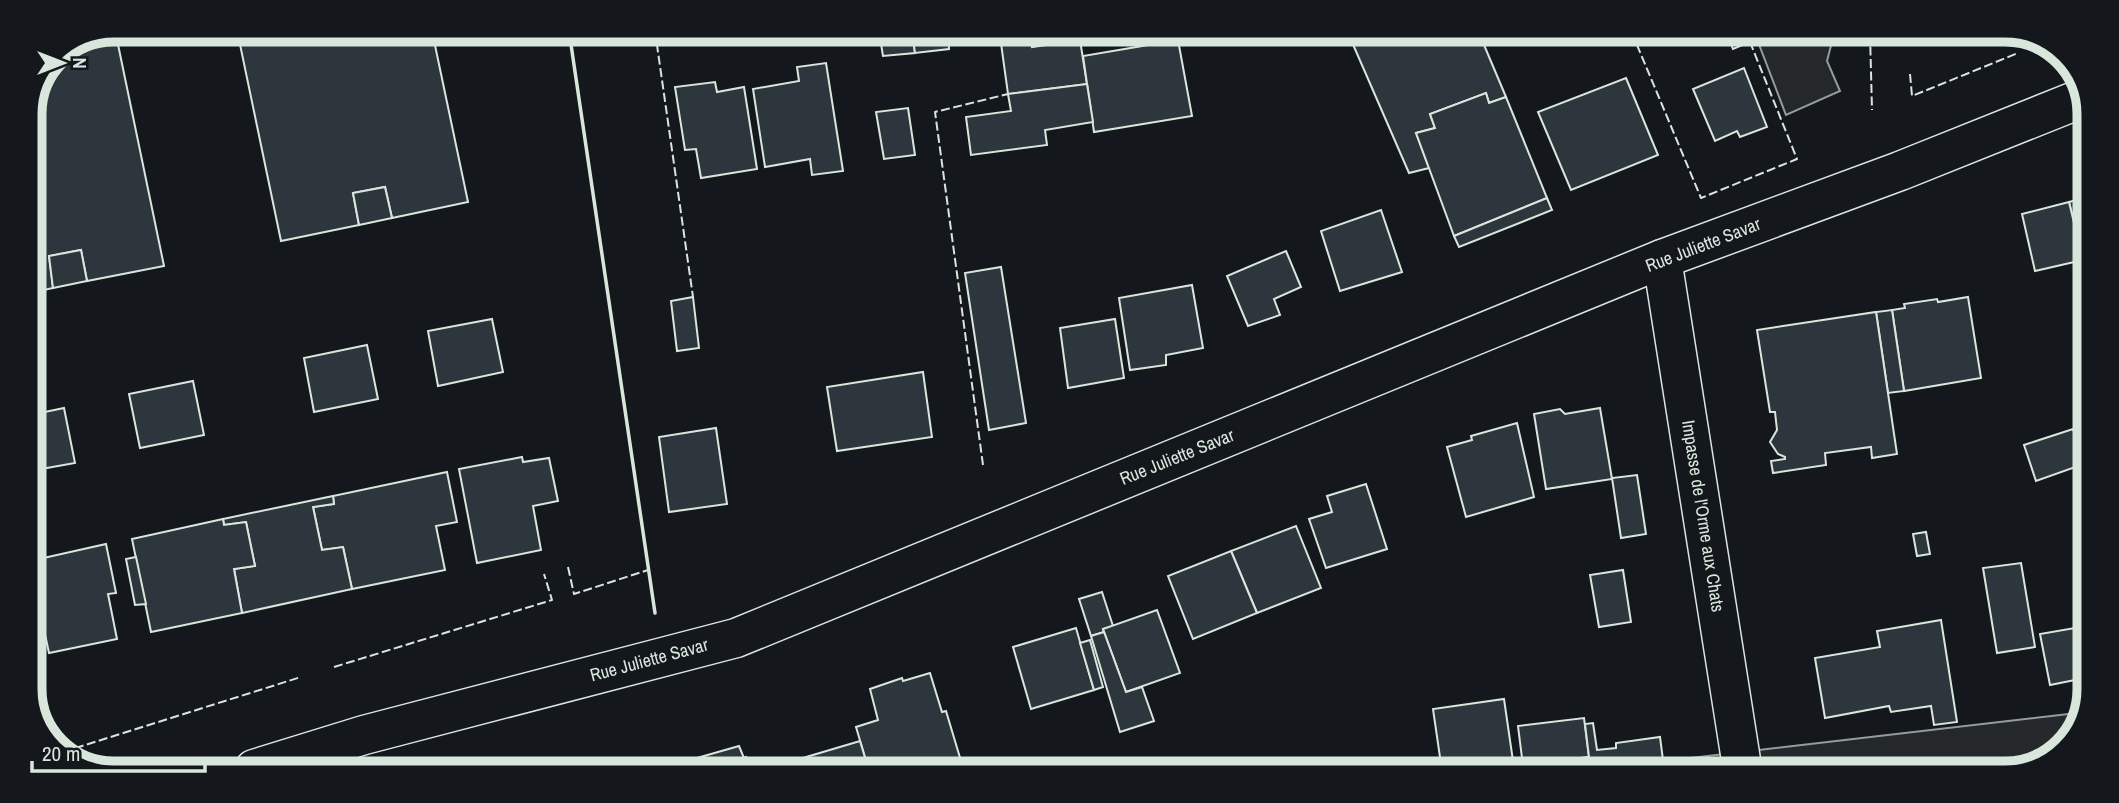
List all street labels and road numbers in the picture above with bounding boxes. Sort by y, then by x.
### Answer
street label: Rue Juliette Savar [1642,211,1764,278]
street label: Impasse de l'Orme aux Chats [1676,418,1731,614]
street label: Rue Juliette Savar [1116,422,1238,491]
street label: Rue Juliette Savar [587,632,711,687]

